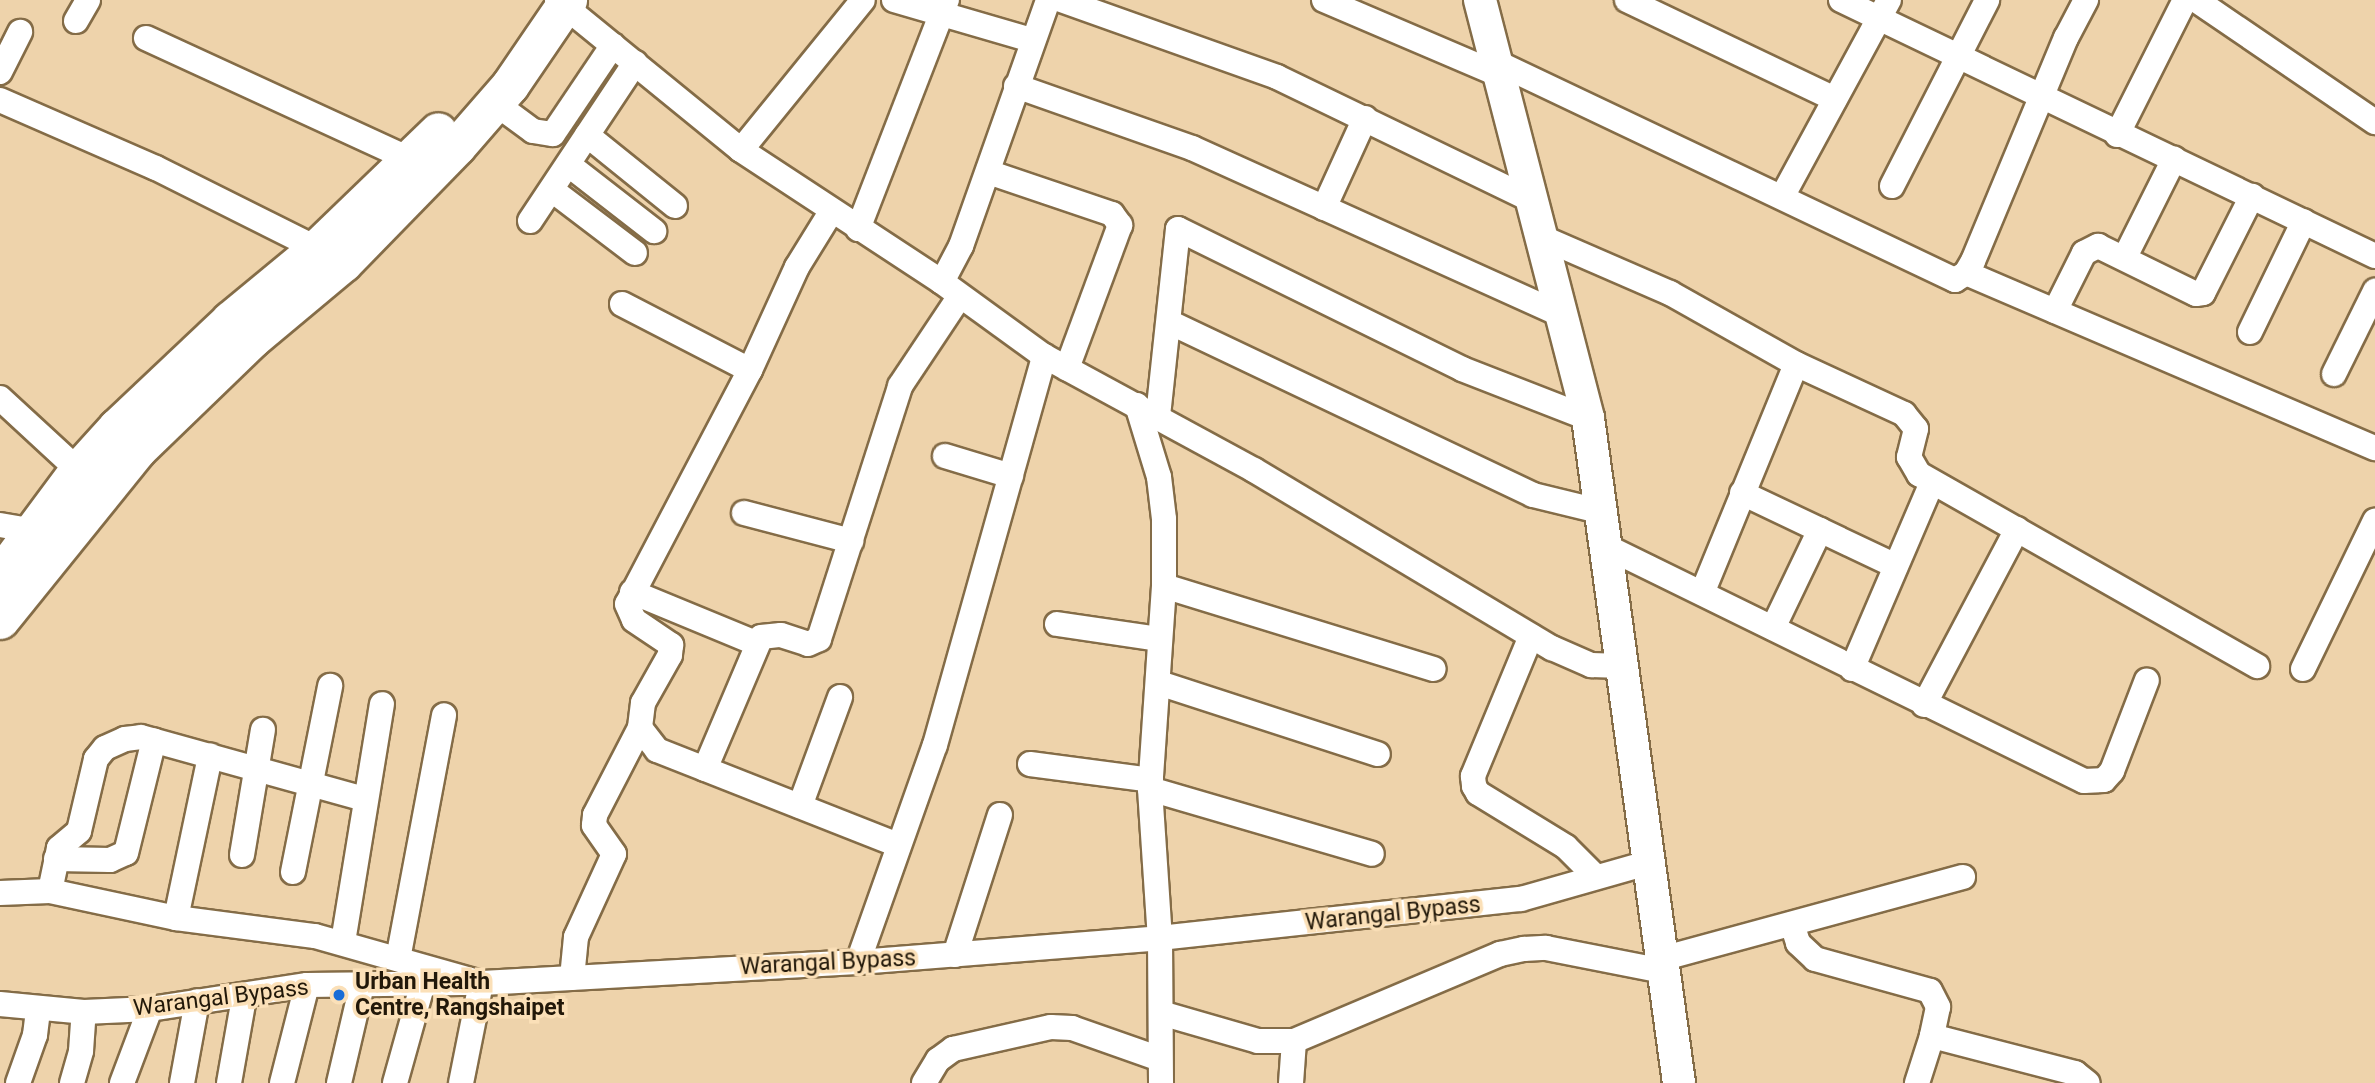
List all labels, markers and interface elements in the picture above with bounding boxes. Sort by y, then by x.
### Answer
street label: Warangal Bypass [1304,891,1482,937]
street label: Warangal Bypass [739,945,917,981]
place label: Urban Health Centre, Rangshaipet [355,968,564,1022]
street label: Warangal Bypass [132,974,310,1022]
marker: Urban Health Centre, Rangshaipet [329,985,349,1005]

